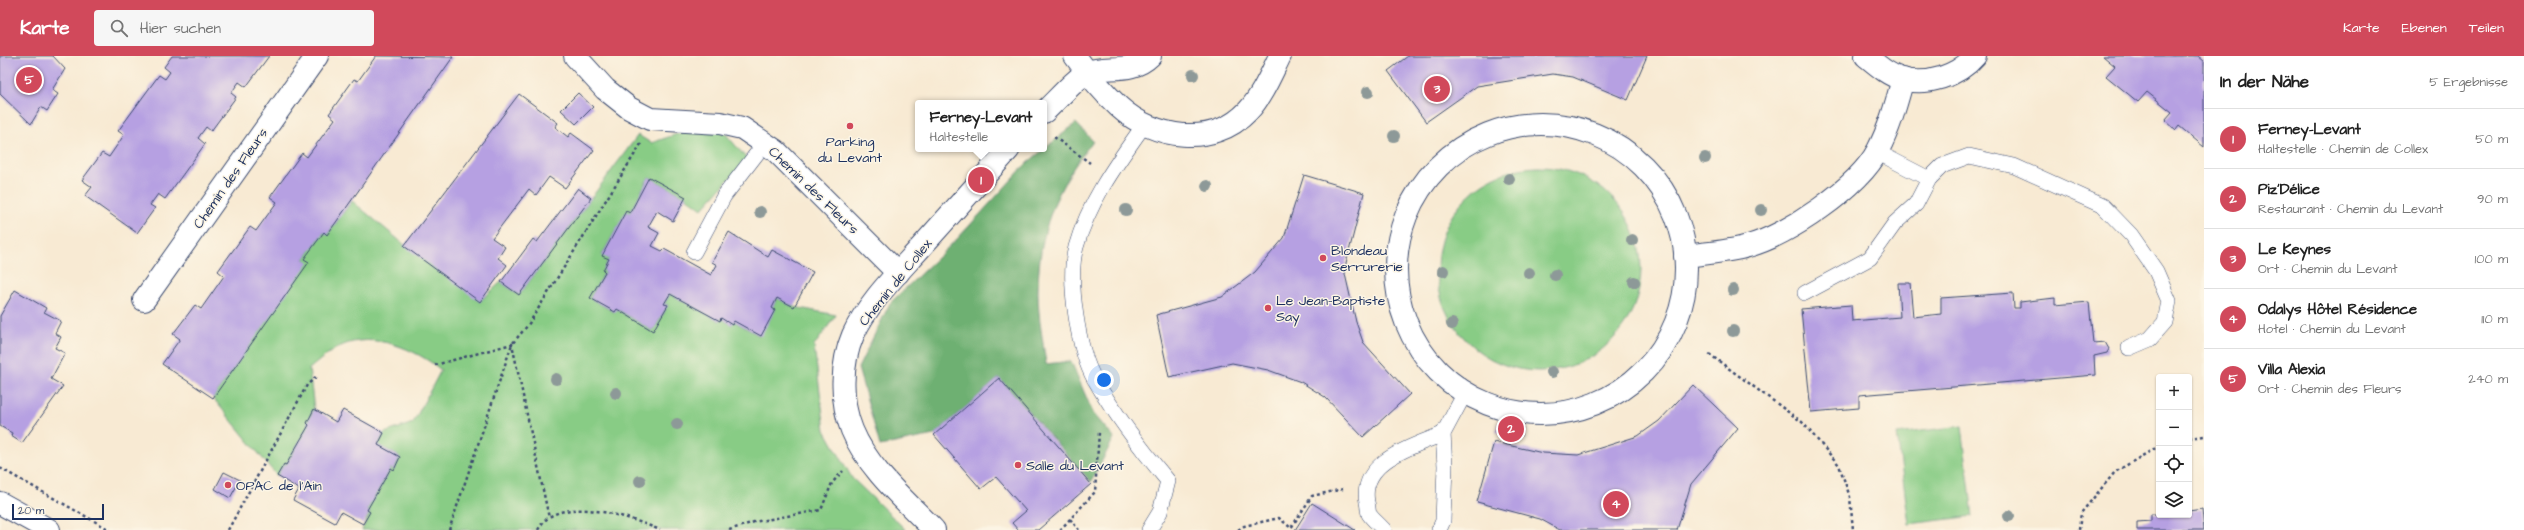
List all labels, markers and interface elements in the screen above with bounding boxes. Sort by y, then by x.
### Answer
search box [94,10,374,46]
text: Karte [20,15,70,42]
icon: search [108,17,130,39]
text: Hier suchen [140,18,221,39]
text: Karte [2343,18,2380,38]
text: Ebenen [2402,18,2447,38]
text: Teilen [2469,18,2504,38]
pin: 5 [16,65,42,95]
text: In der Nähe [2220,70,2309,94]
text: 5 Ergebnisse [2429,73,2508,91]
pin: 3 [1424,74,1450,104]
popup [915,100,1047,152]
text: Ferney-Levant [930,107,1032,128]
text: Ferney-Levant [2258,119,2361,140]
marker: Parking du Levant [845,121,855,131]
street label: Chemin des Fleurs [189,124,273,233]
text: Haltestelle [930,128,988,146]
text: 1 [2232,130,2234,148]
text: 50 m [2475,130,2508,148]
place label: Parking du Levant [818,132,882,168]
text: Haltestelle · Chemin de Collex [2258,140,2428,158]
street label: Chemin des Fleurs [764,142,863,239]
pin: 1 [968,165,994,195]
text: Piz'Délice [2258,179,2320,200]
text: 2 [2229,190,2237,208]
text: 90 m [2477,190,2508,208]
text: Restaurant · Chemin du Levant [2258,200,2443,218]
street label: Chemin de Collex [854,235,937,330]
text: Le Keynes [2258,239,2331,260]
place label: Blondeau Serrurerie [1331,241,1403,277]
text: 3 [2230,250,2236,268]
text: 100 m [2475,250,2508,268]
marker: Blondeau Serrurerie [1318,253,1328,263]
text: Ort · Chemin du Levant [2258,260,2397,278]
place label: Le Jean-Baptiste Say [1276,291,1386,327]
text: Odalys Hôtel Résidence [2258,299,2417,320]
marker: Le Jean-Baptiste Say [1263,303,1273,313]
text: 4 [2229,310,2237,328]
text: 110 m [2481,310,2508,328]
text: Hotel · Chemin du Levant [2258,320,2406,338]
text: Villa Alexia [2258,359,2325,380]
your location [1094,370,1114,390]
text: 5 [2228,370,2238,388]
text: 240 m [2468,370,2508,388]
map controls [2156,374,2192,518]
button: + [2156,374,2192,410]
text: Ort · Chemin des Fleurs [2258,380,2402,398]
button: − [2156,410,2192,446]
pin: 2 [1498,414,1524,444]
button: locate [2156,446,2192,482]
place label: Salle du Levant [1026,456,1124,476]
marker: Salle du Levant [1013,460,1023,470]
place label: OPAC de l'Ain [236,476,322,496]
marker: OPAC de l'Ain [223,480,233,490]
button: layers [2156,482,2192,518]
pin: 4 [1603,489,1629,519]
scale bar [12,502,104,521]
text: 20 m [18,503,44,518]

